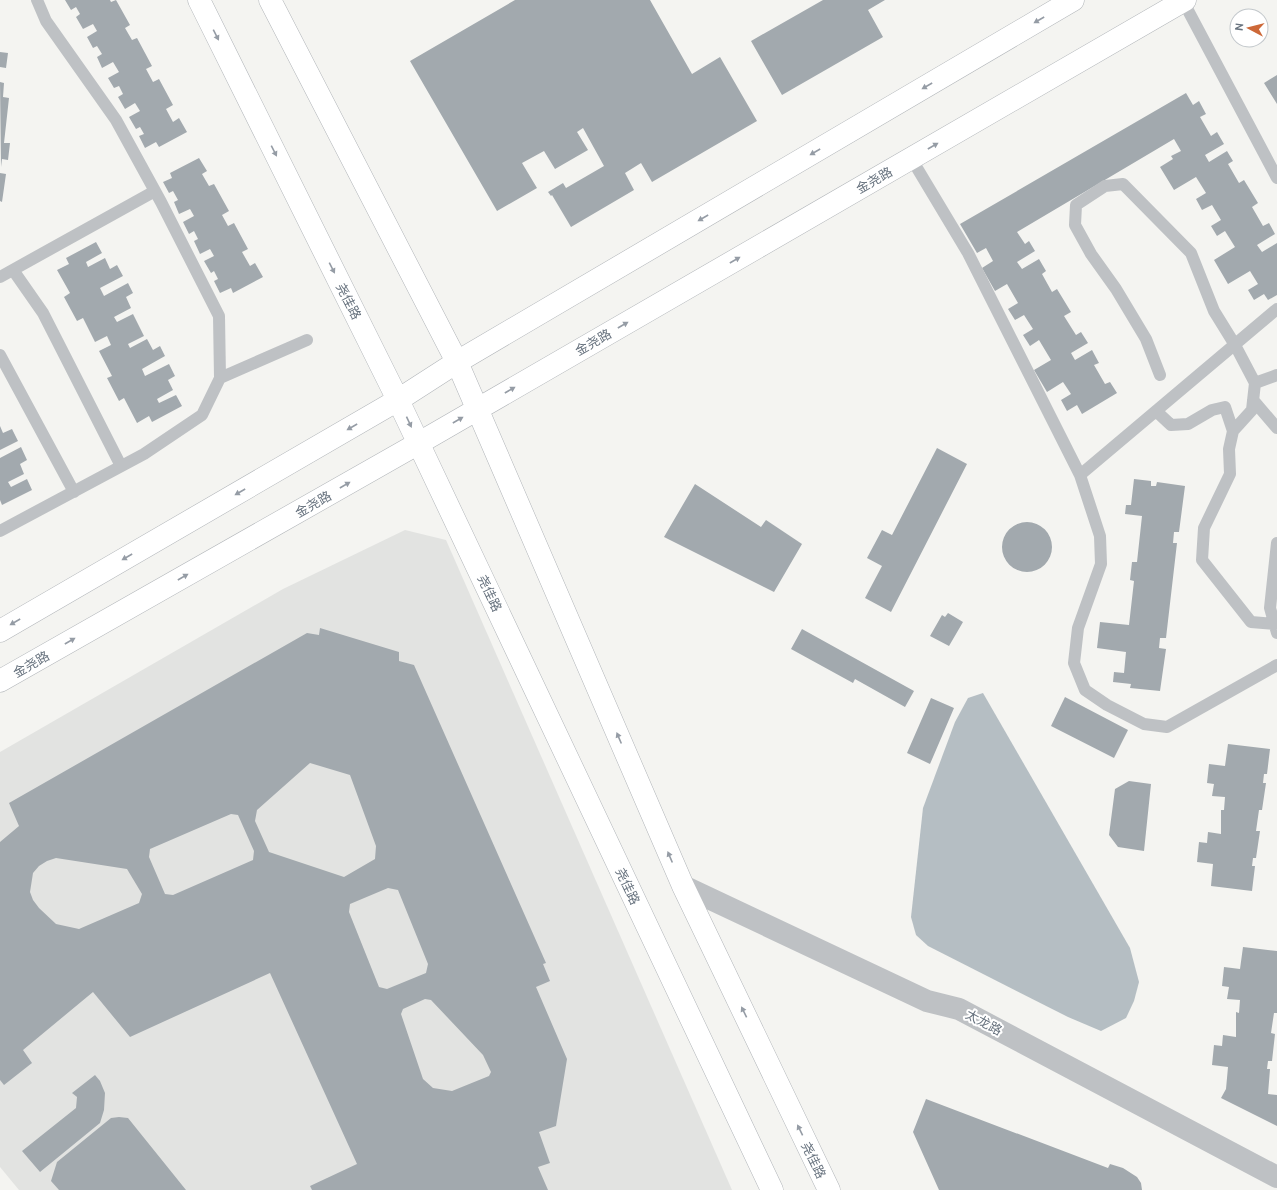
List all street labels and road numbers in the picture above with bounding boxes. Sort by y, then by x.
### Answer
street label: 金尧路 [853,163,895,197]
street label: 尧佳路 [333,280,365,322]
street label: 金尧路 [572,325,614,359]
street label: 金尧路 [292,487,334,521]
street label: 尧佳路 [475,572,505,614]
street label: 金尧路 [10,647,52,681]
street label: 尧佳路 [613,865,643,907]
street label: 太龙路 [963,1006,1005,1038]
street label: 尧佳路 [798,1139,830,1181]

